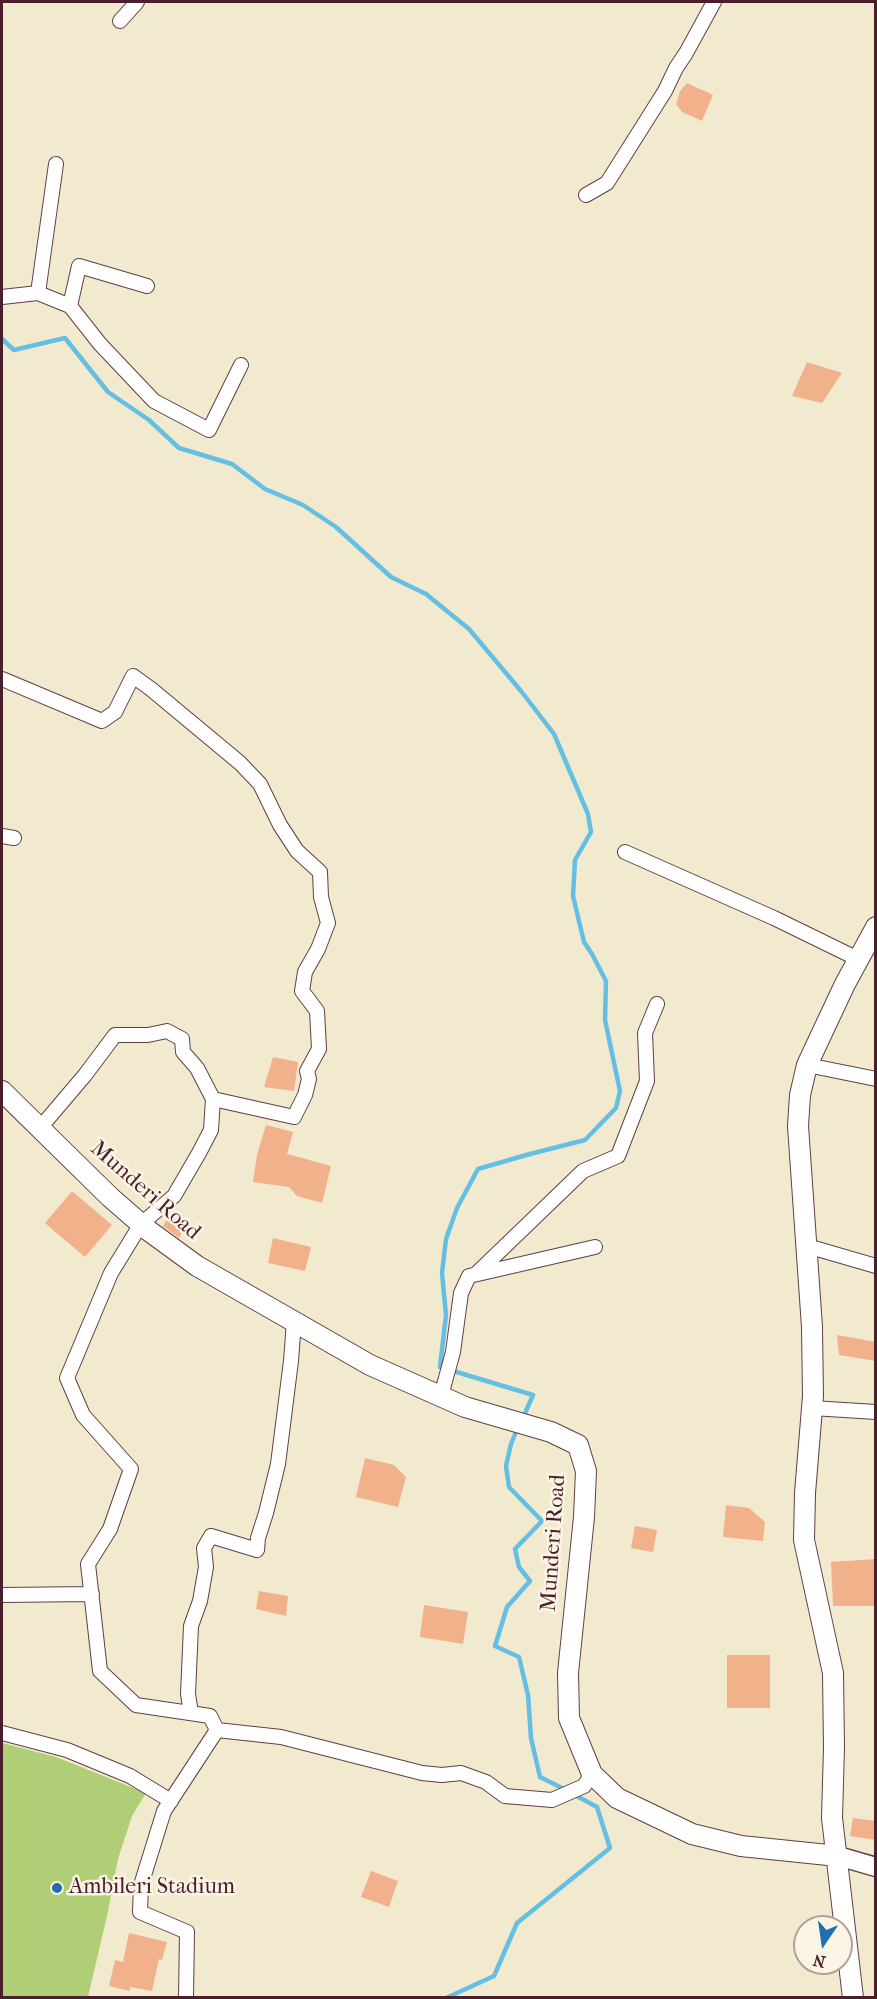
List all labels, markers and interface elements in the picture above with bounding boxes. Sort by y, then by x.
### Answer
street label: Munderi Road [84,1136,206,1246]
street label: Munderi Road [536,1474,572,1612]
place label: Ambileri Stadium [69,1875,235,1901]
marker: Ambileri Stadium [50,1881,64,1895]
north arrow [793,1915,853,1975]
text: N [811,1950,827,1972]

